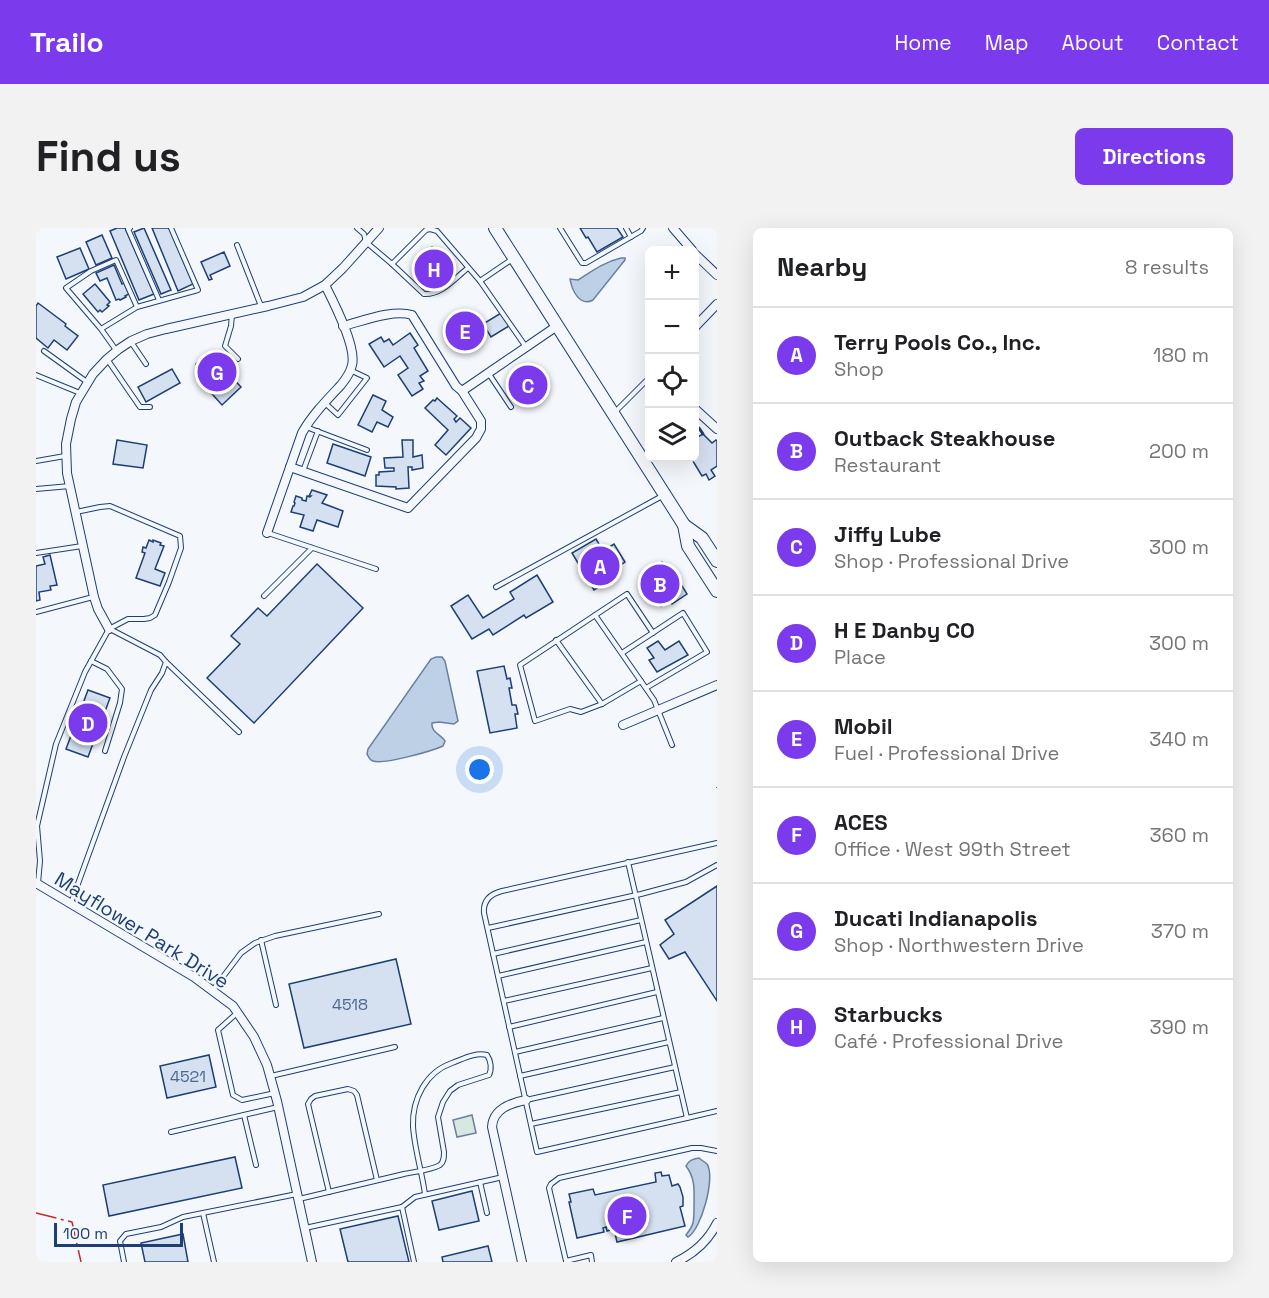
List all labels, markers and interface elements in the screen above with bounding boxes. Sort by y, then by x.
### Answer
text: Trailo [30,24,104,60]
text: Home [894,29,952,56]
text: Map [985,29,1029,56]
text: About [1062,29,1124,56]
text: Contact [1157,29,1239,56]
button: Directions [1075,128,1233,185]
text: Find us [36,130,181,183]
pin: H [414,246,454,291]
map controls [645,246,699,462]
button: + [645,246,699,300]
text: Nearby [777,250,867,284]
text: 8 results [1125,254,1209,280]
button: − [645,300,699,354]
pin: E [446,308,484,354]
text: Terry Pools Co., Inc. [834,328,1041,356]
text: A [790,342,803,368]
text: 180 m [1153,342,1209,368]
pin: G [198,350,237,394]
button: locate [645,354,699,408]
text: Shop [834,356,884,382]
pin: C [508,362,548,408]
button: layers [645,408,699,462]
text: Outback Steakhouse [834,424,1055,452]
text: B [790,438,803,464]
text: 200 m [1149,438,1209,464]
text: Restaurant [834,452,941,478]
text: Jiffy Lube [834,520,941,548]
text: C [790,534,803,560]
text: 300 m [1149,534,1209,560]
pin: A [580,544,620,588]
text: Shop · Professional Drive [834,548,1069,574]
pin: B [640,562,680,606]
text: H E Danby CO [834,616,975,644]
text: D [790,630,803,656]
text: 300 m [1149,630,1209,656]
text: Place [834,644,886,670]
pin: D [68,700,108,746]
text: Mobil [834,712,893,740]
text: E [791,726,802,752]
text: 340 m [1149,726,1209,752]
text: Fuel · Professional Drive [834,740,1059,766]
your location [465,755,494,784]
text: ACES [834,808,888,836]
text: F [791,822,802,848]
text: 360 m [1150,822,1209,848]
text: Office · West 99th Street [834,836,1071,862]
street label: Mayflower Park Drive [50,866,234,994]
text: Ducati Indianapolis [834,904,1037,932]
text: G [790,918,803,944]
text: 370 m [1151,918,1209,944]
text: Shop · Northwestern Drive [834,932,1084,958]
house number: 4518 [332,994,368,1015]
text: Starbucks [834,1000,943,1028]
text: H [790,1014,803,1040]
text: 390 m [1150,1014,1209,1040]
text: Café · Professional Drive [834,1028,1063,1054]
house number: 4521 [170,1066,206,1087]
pin: F [608,1194,646,1238]
scale bar [54,1220,183,1248]
text: 100 m [63,1223,108,1244]

